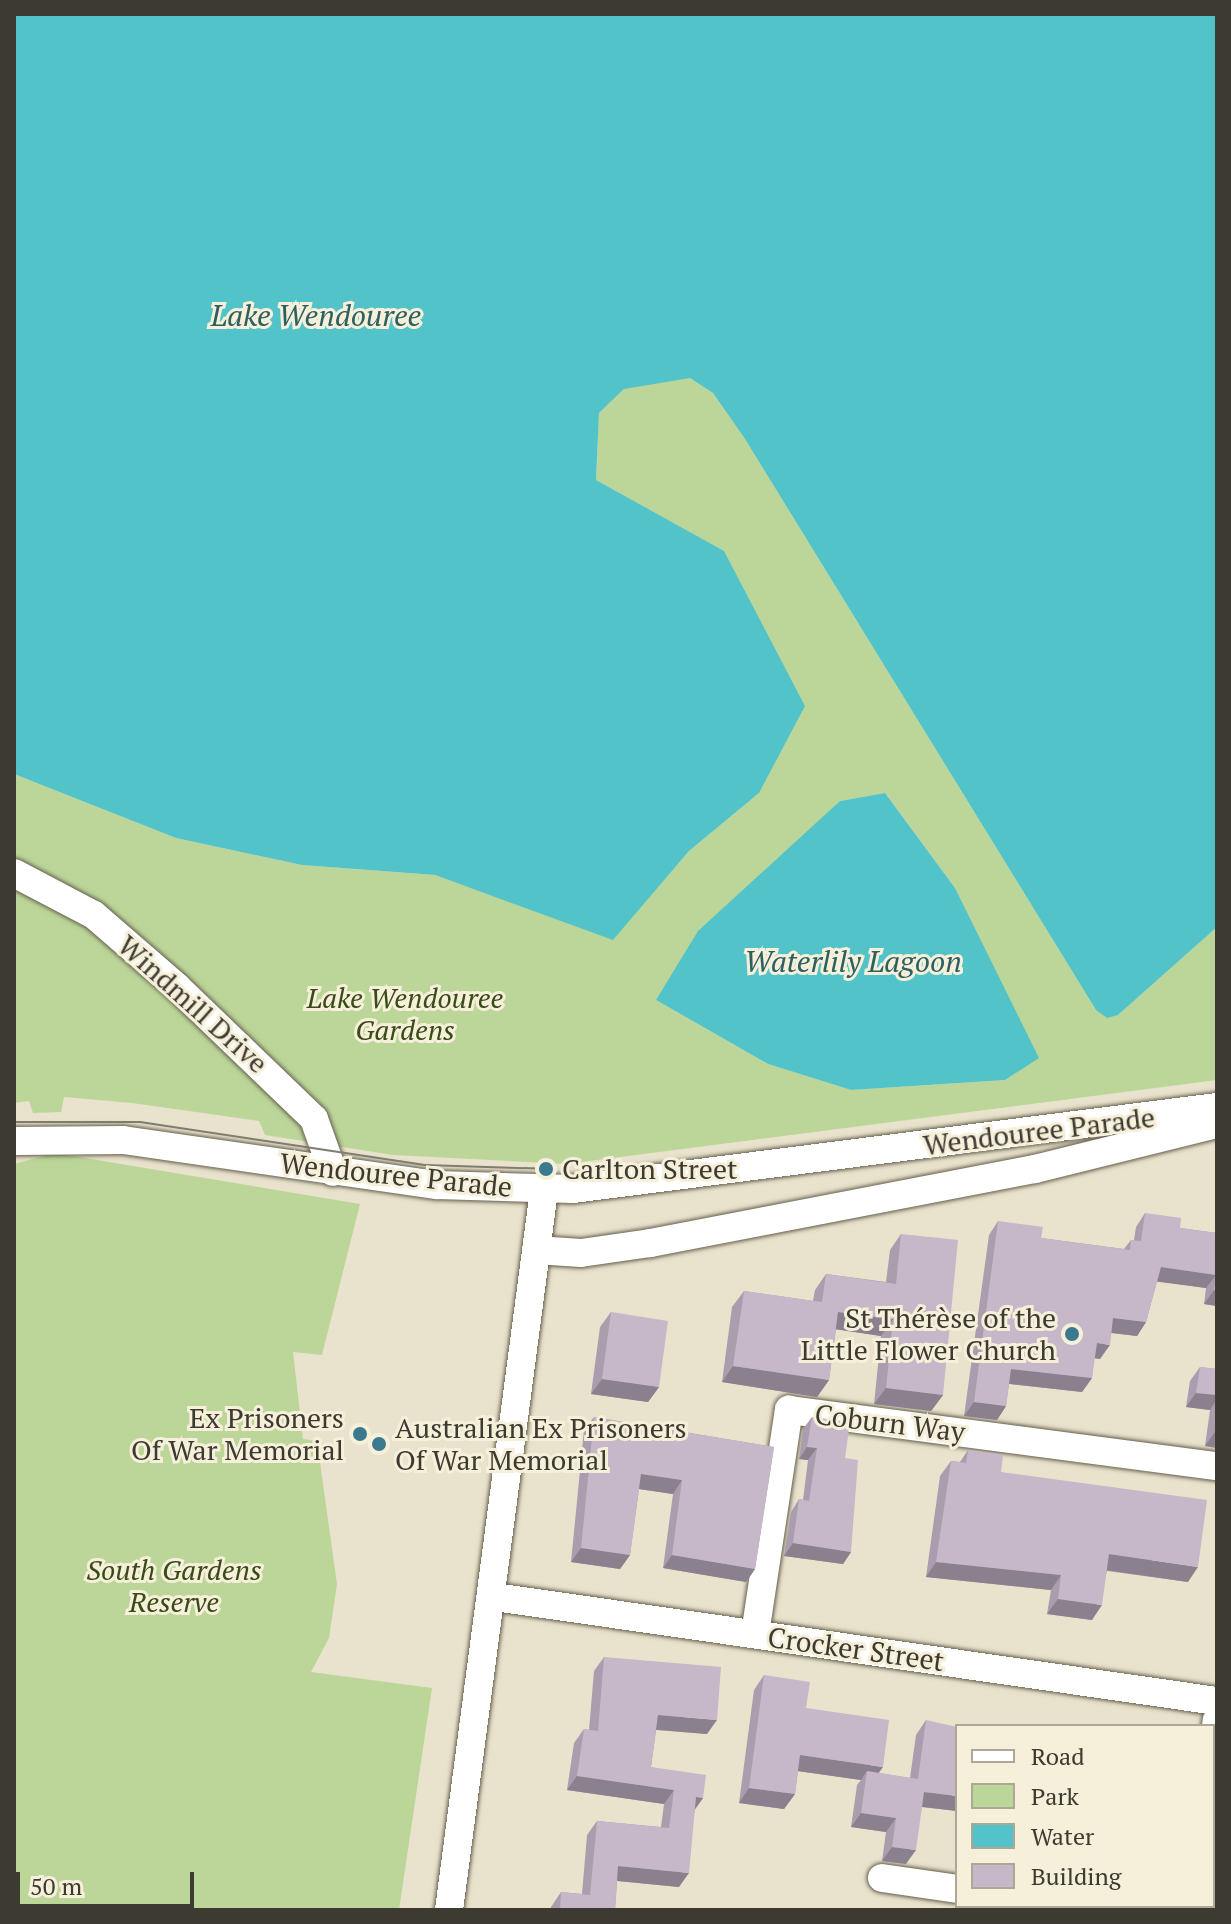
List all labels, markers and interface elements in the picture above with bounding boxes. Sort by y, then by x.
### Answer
water label: Lake Wendouree [211,297,421,333]
street label: Windmill Drive [111,928,275,1080]
water label: Waterlily Lagoon [744,943,962,979]
park label: Lake Wendouree Gardens [307,981,503,1047]
street label: Wendouree Parade [921,1100,1157,1162]
street label: Wendouree Parade [278,1146,514,1204]
place label: Carlton Street [562,1152,737,1186]
marker: Carlton Street [537,1160,555,1178]
place label: St Thérèse of the Little Flower Church [801,1301,1056,1367]
marker: St Thérèse of the Little Flower Church [1063,1325,1081,1343]
street label: Coburn Way [813,1397,967,1449]
place label: Ex Prisoners Of War Memorial [131,1401,344,1467]
place label: Australian Ex Prisoners Of War Memorial [395,1411,687,1477]
marker: Ex Prisoners Of War Memorial [351,1425,369,1443]
marker: Australian Ex Prisoners Of War Memorial [370,1435,388,1453]
park label: South Gardens Reserve [86,1553,262,1619]
street label: Crocker Street [766,1620,946,1678]
legend [955,1724,1215,1908]
text: Road [1031,1740,1085,1772]
text: Park [1031,1780,1079,1812]
text: Water [1031,1820,1094,1852]
scale bar [20,1856,198,1906]
text: Building [1031,1860,1121,1892]
text: 50 m [30,1870,82,1902]

